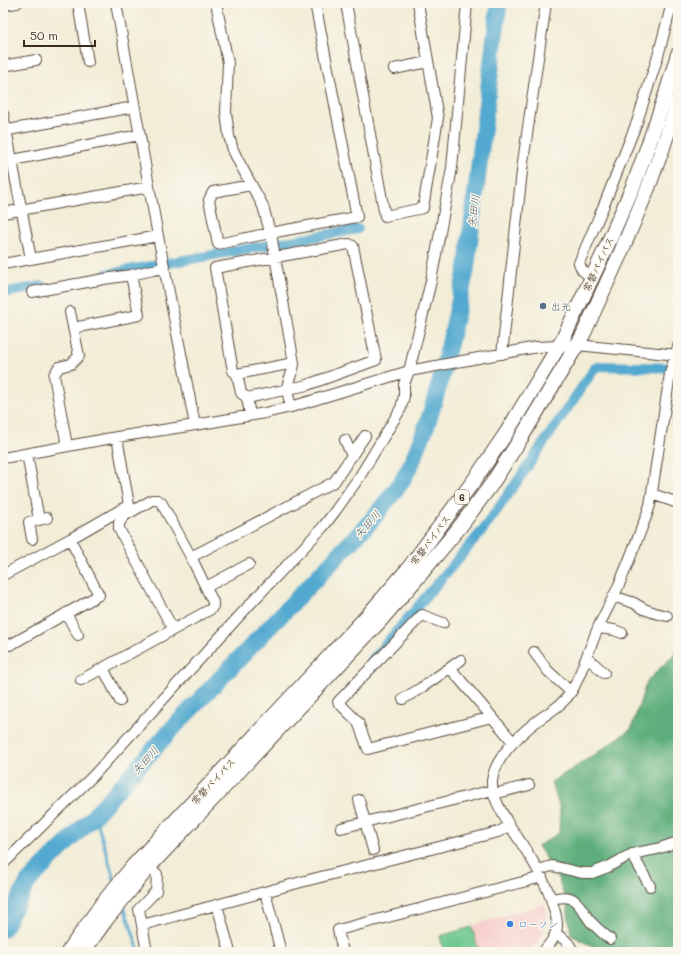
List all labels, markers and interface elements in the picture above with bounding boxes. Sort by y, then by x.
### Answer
scale bar [24,22,95,48]
text: 50 m [30,27,58,43]
water label: 矢田川 [464,194,482,228]
street label: 常磐バイパス [579,234,617,294]
place label: 出光 [551,299,571,313]
marker: 出光 [538,301,548,311]
road number: 6 [455,490,469,504]
water label: 矢田川 [351,507,383,541]
street label: 常磐バイパス [406,512,454,568]
water label: 矢田川 [128,743,162,777]
street label: 常磐バイパス [187,754,239,808]
place label: ローソン [518,917,558,931]
marker: ローソン [505,919,515,929]

